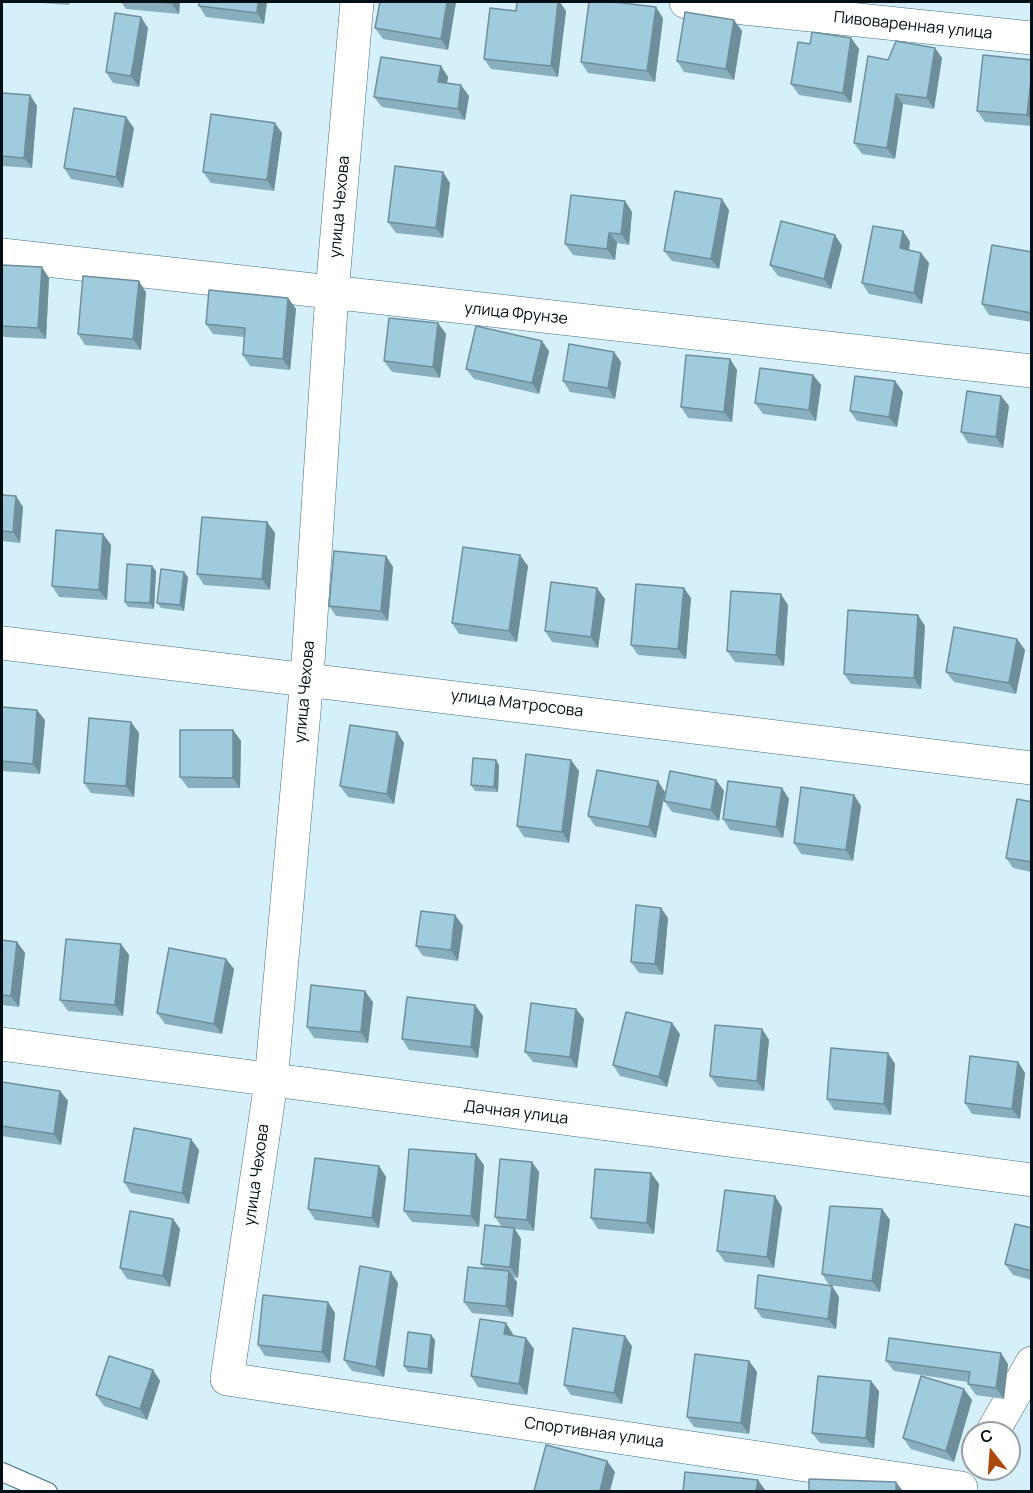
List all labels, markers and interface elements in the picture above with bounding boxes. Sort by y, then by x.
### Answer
street label: Пивоваренная улица [833,8,993,44]
street label: улица Чехова [326,155,354,259]
street label: улица Фрунзе [463,299,569,329]
street label: улица Чехова [291,640,319,744]
street label: улица Матросова [450,686,584,722]
street label: Дачная улица [463,1097,569,1129]
street label: улица Чехова [240,1123,274,1227]
street label: Спортивная улица [523,1414,665,1452]
north arrow [961,1421,1021,1481]
text: С [977,1423,995,1448]

